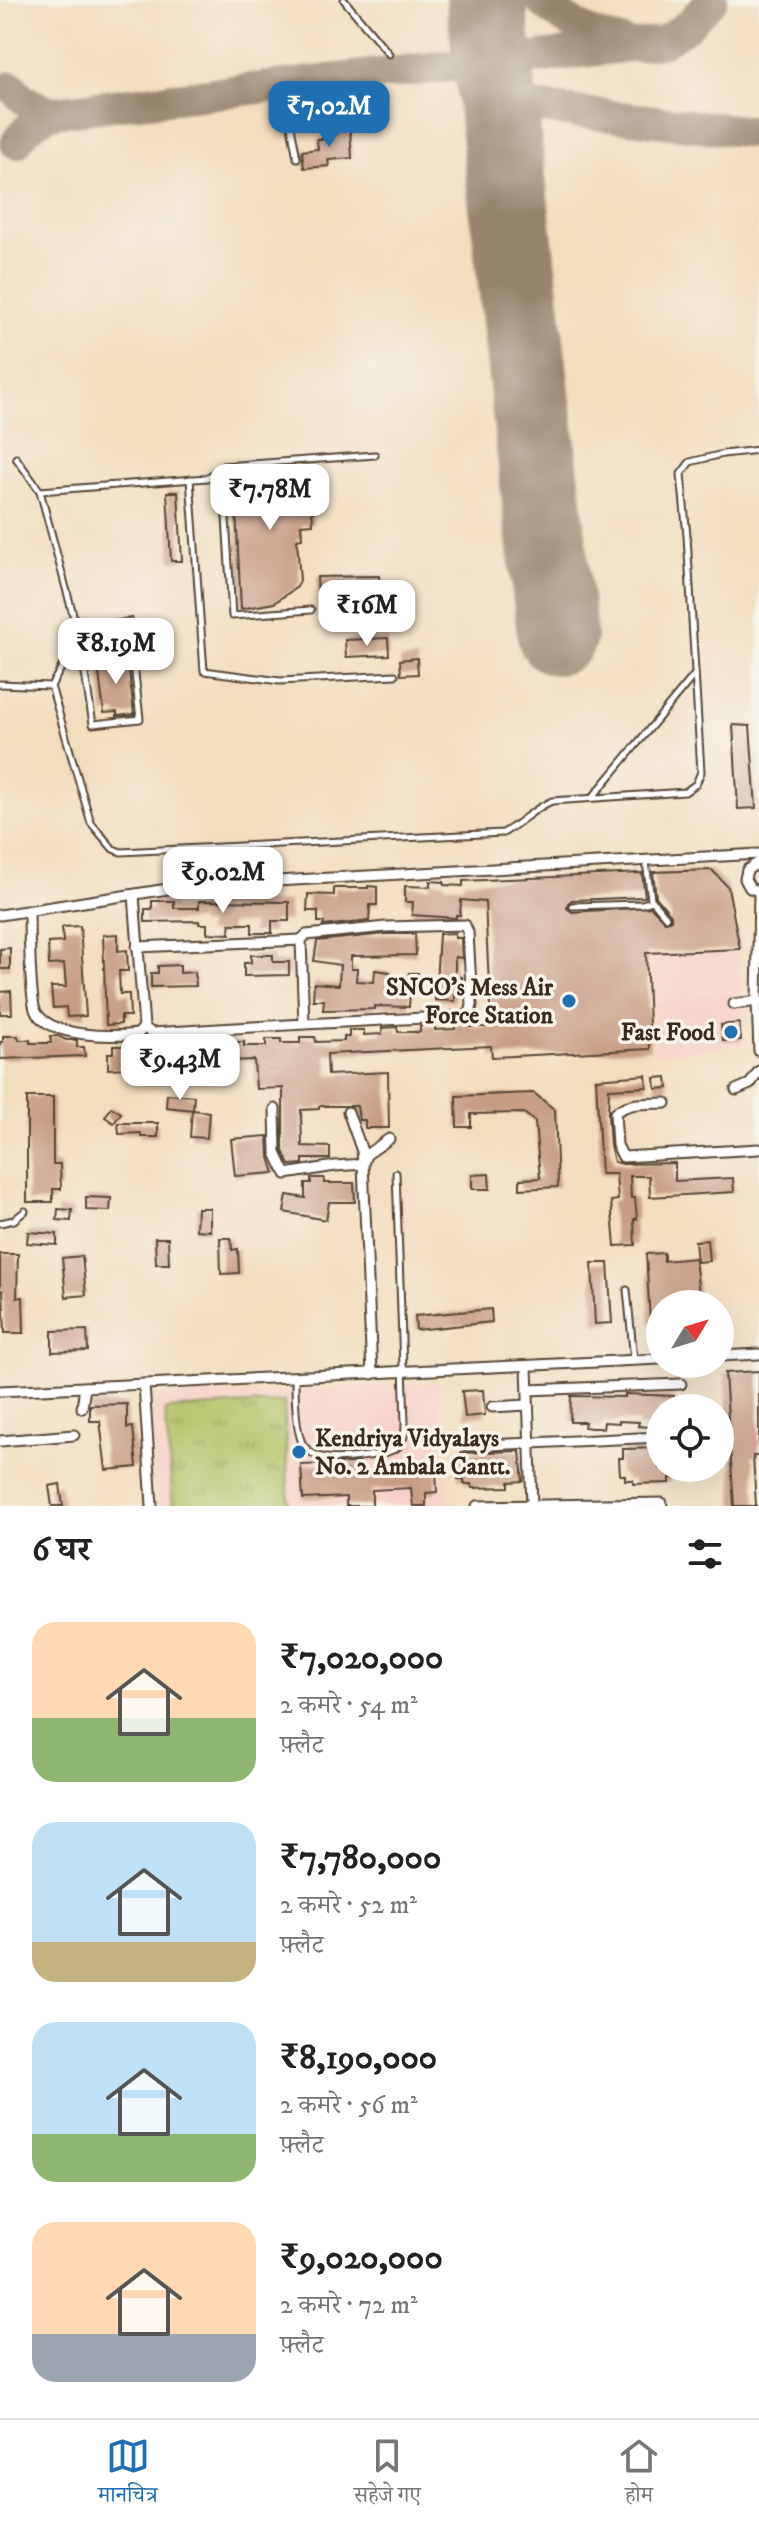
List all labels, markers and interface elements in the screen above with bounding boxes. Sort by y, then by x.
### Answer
pin: ₹7.02M [264,81,394,149]
text: ₹7.02M [287,90,371,123]
pin: ₹7.78M [205,464,335,532]
text: ₹7.78M [228,473,312,506]
pin: ₹16M [320,580,414,648]
text: ₹16M [336,589,398,622]
pin: ₹8.19M [51,618,181,686]
text: ₹8.19M [76,627,156,660]
pin: ₹9.02M [158,847,288,915]
text: ₹9.02M [181,856,265,889]
place label: SNCO's Mess Air Force Station [386,973,554,1031]
marker: SNCO's Mess Air Force Station [560,992,578,1010]
place label: Fast Food [621,1018,716,1048]
marker: Fast Food [722,1023,740,1041]
pin: ₹9.43M [115,1034,245,1102]
text: ₹9.43M [139,1043,221,1076]
north arrow [646,1290,734,1378]
map controls [646,1290,734,1482]
button: locate [646,1394,734,1482]
place label: Kendriya Vidyalays No. 2 Ambala Cantt. [315,1424,511,1482]
marker: Kendriya Vidyalays No. 2 Ambala Cantt. [290,1443,308,1461]
text: 6 घर [32,1529,91,1571]
icon: filters [683,1532,727,1576]
text: ₹7,020,000 [280,1637,443,1679]
icon: home [96,1654,192,1750]
text: 2 कमरे · 54 m² [280,1689,418,1722]
text: फ़्लैट [280,1729,323,1762]
text: ₹7,780,000 [280,1837,441,1879]
icon: home [96,1854,192,1950]
text: 2 कमरे · 52 m² [280,1889,417,1922]
text: फ़्लैट [280,1929,323,1962]
text: ₹8,190,000 [280,2037,437,2079]
icon: home [96,2054,192,2150]
text: 2 कमरे · 56 m² [280,2089,418,2122]
text: फ़्लैट [280,2129,323,2162]
text: ₹9,020,000 [280,2237,443,2279]
icon: home [96,2254,192,2350]
text: 2 कमरे · 72 m² [280,2289,418,2322]
text: फ़्लैट [280,2329,323,2362]
tab: मानचित्र [98,2434,158,2516]
tab: सहेजे गए [354,2434,421,2516]
tab: होम [617,2434,661,2516]

